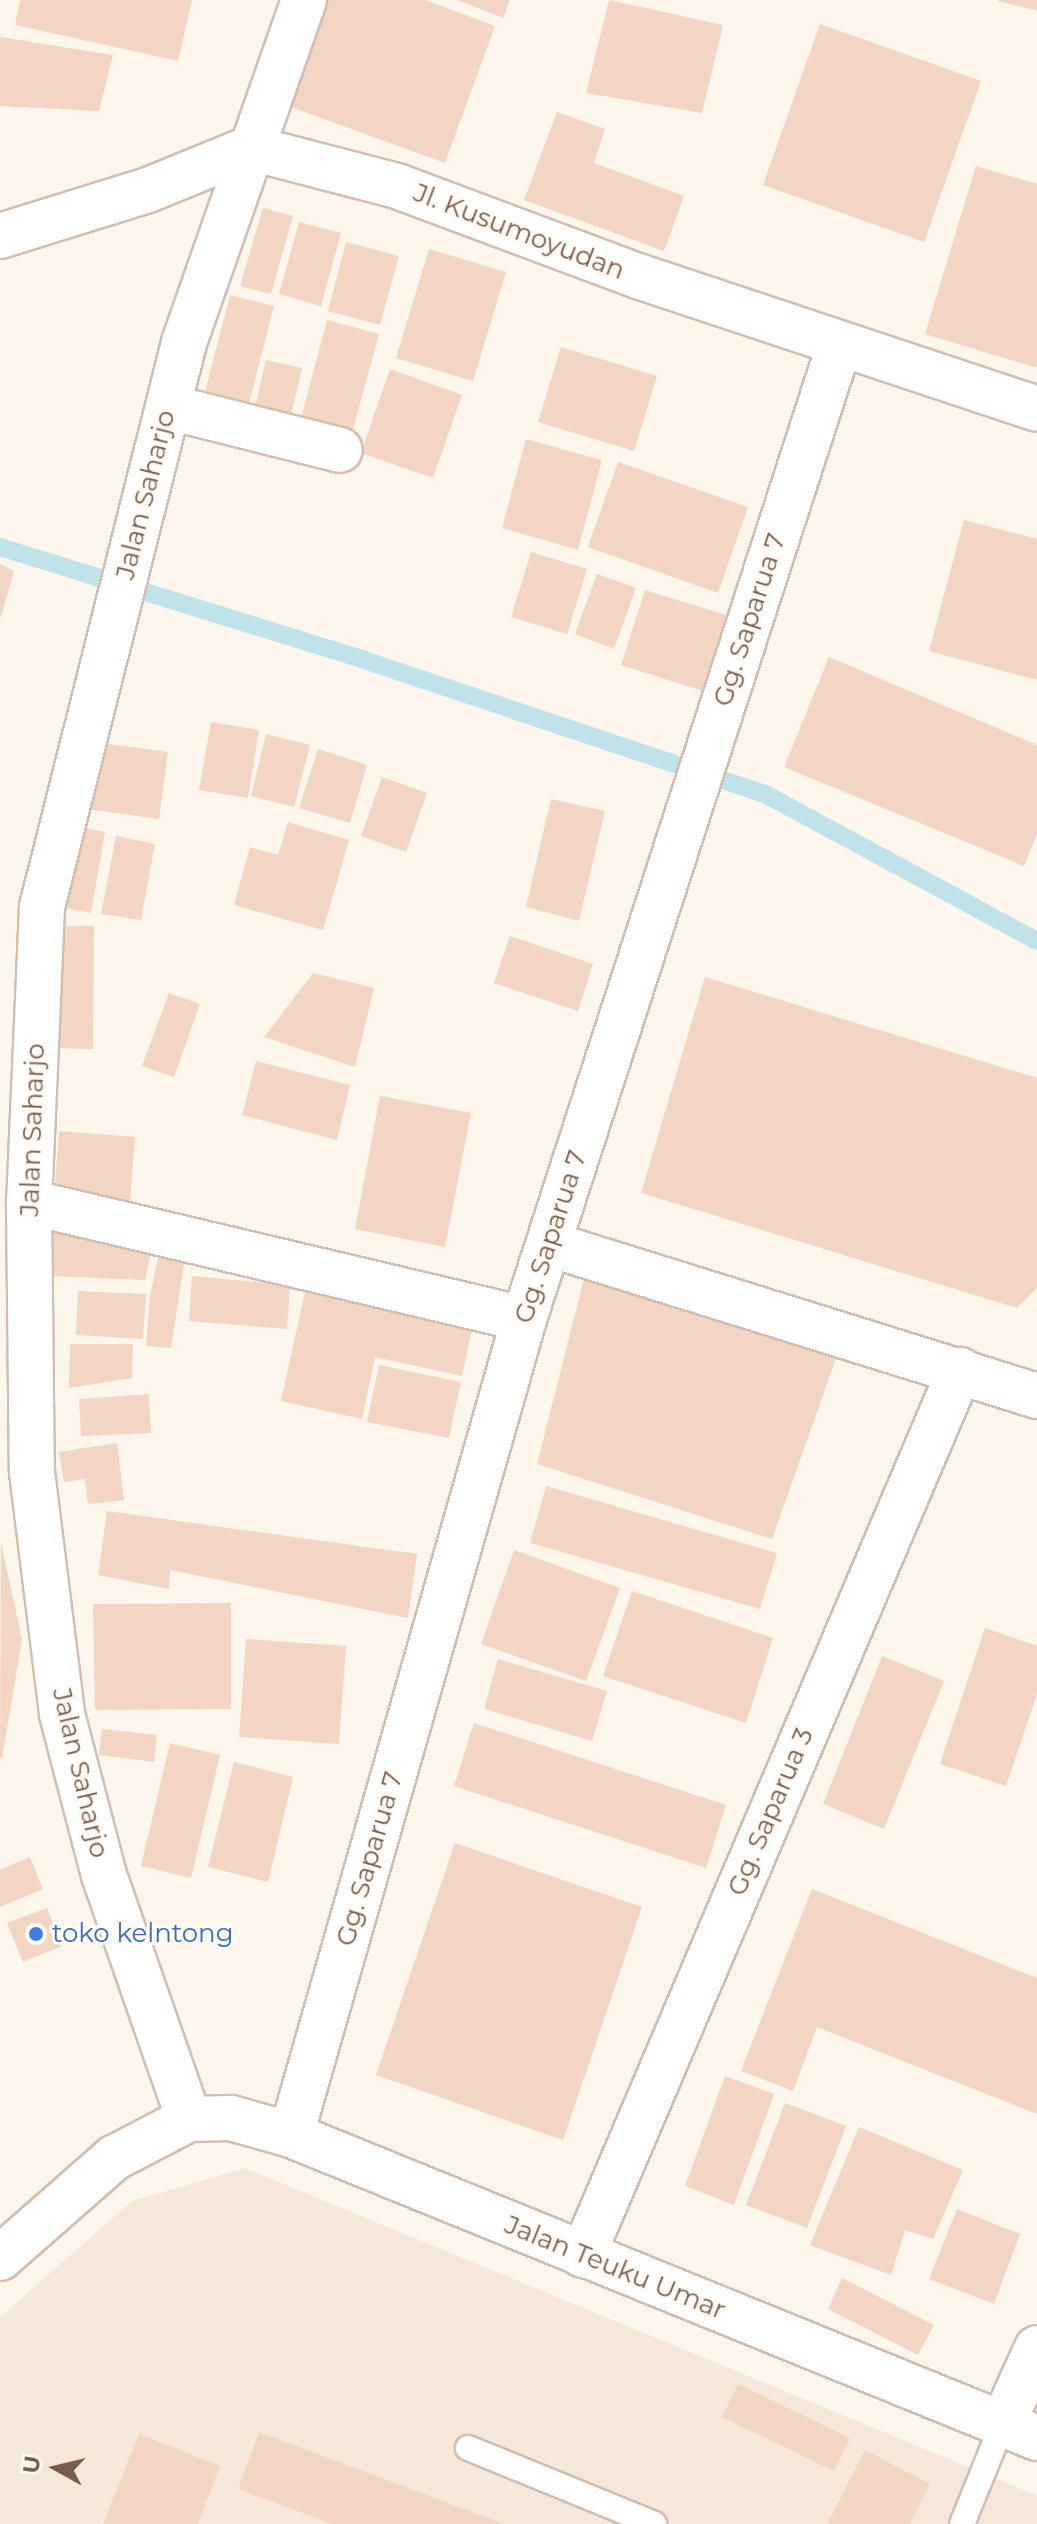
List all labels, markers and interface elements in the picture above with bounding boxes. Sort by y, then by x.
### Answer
street label: Jl. Kusumoyudan [409,177,629,287]
street label: Jalan Saharjo [110,407,182,583]
street label: Gg. Saparua 7 [707,530,793,710]
street label: Jalan Saharjo [14,1043,52,1217]
street label: Gg. Saparua 7 [508,1147,594,1327]
street label: Jalan Saharjo [45,1685,115,1861]
street label: Gg. Saparua 3 [722,1723,820,1901]
street label: Gg. Saparua 7 [330,1768,410,1950]
place label: toko kelntong [52,1918,234,1950]
marker: toko kelntong [27,1925,45,1943]
street label: Jalan Teuku Umar [500,2209,730,2327]
north arrow [16,2428,96,2508]
text: U [17,2454,46,2475]

